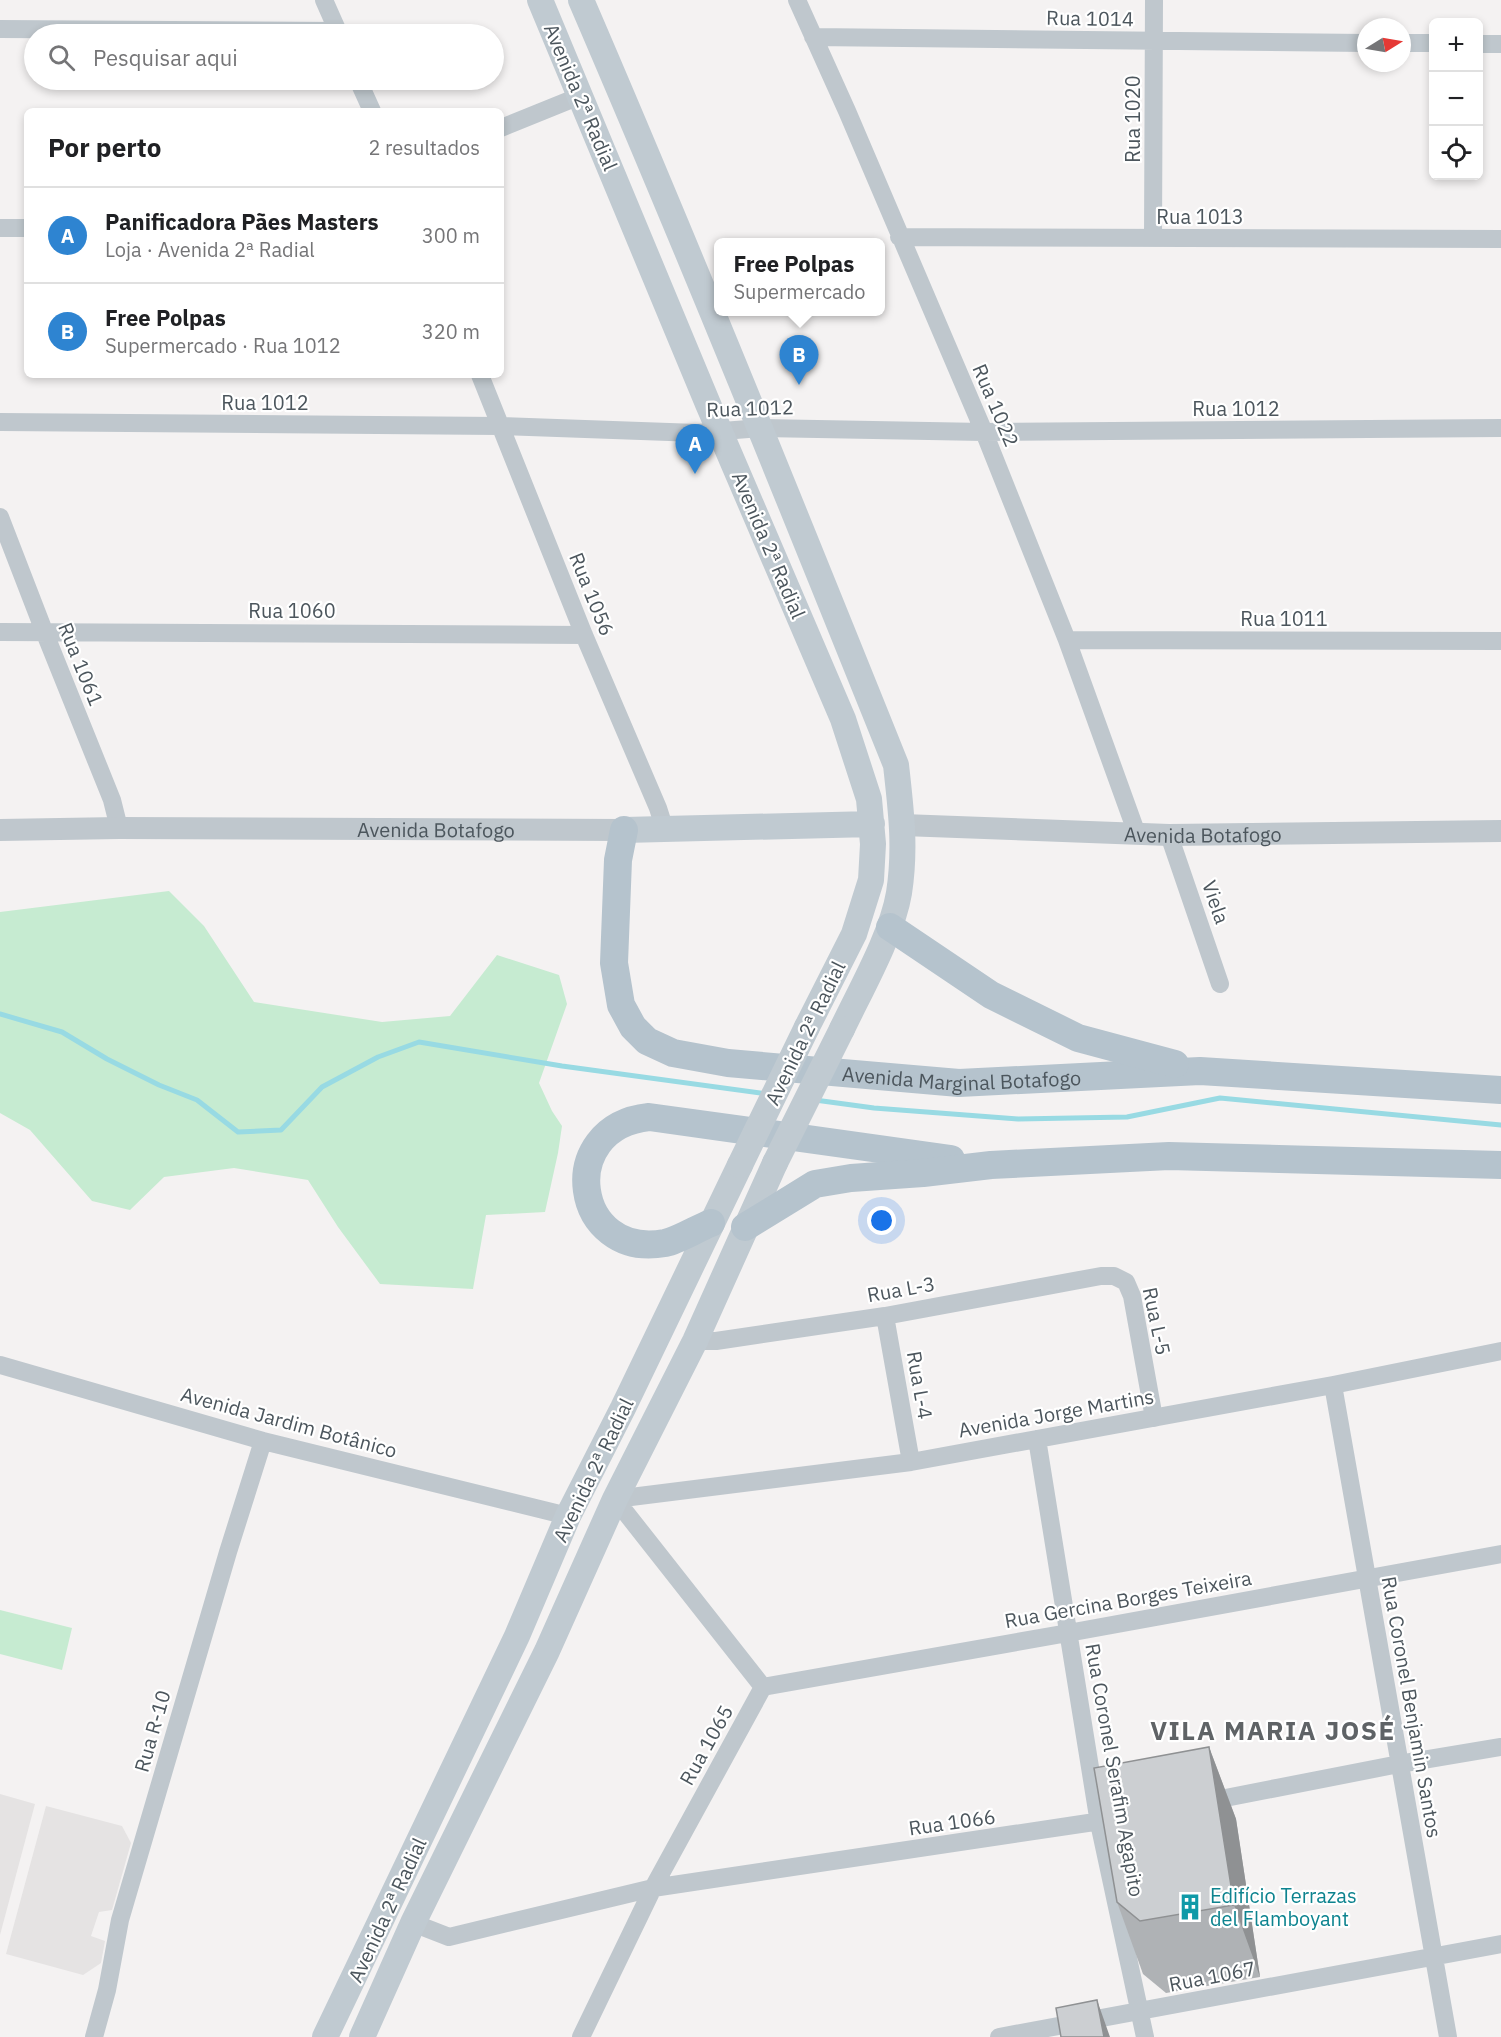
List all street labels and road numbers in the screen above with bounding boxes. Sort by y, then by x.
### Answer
street label: Rua 1014 [1046,4,1134,32]
street label: Avenida 2ª Radial [538,19,624,175]
street label: Rua 1020 [1119,75,1146,163]
street label: Rua 1013 [1156,203,1244,230]
street label: Rua 1022 [966,359,1026,451]
street label: Rua 1012 [221,389,309,416]
street label: Rua 1012 [706,393,794,423]
street label: Rua 1012 [1192,395,1280,422]
street label: Avenida 2ª Radial [726,467,812,623]
street label: Rua 1056 [563,548,621,640]
street label: Rua 1060 [248,597,336,624]
street label: Rua 1011 [1240,605,1328,632]
street label: Rua 1061 [52,618,110,710]
street label: Avenida Botafogo [357,815,515,843]
street label: Avenida Botafogo [1123,820,1282,849]
street label: Viela [1196,877,1236,928]
street label: Avenida 2ª Radial [758,956,852,1110]
street label: Avenida Marginal Botafogo [841,1059,1082,1097]
street label: Rua L-3 [865,1270,937,1308]
street label: Rua L-5 [1137,1285,1177,1357]
street label: Rua L-4 [901,1349,939,1421]
street label: Avenida Jardim Botânico [178,1380,400,1464]
street label: Avenida Jorge Martins [956,1382,1156,1444]
street label: Avenida 2ª Radial [546,1393,640,1547]
street label: Rua Gercina Borges Teixeira [1002,1564,1254,1634]
street label: Rua Coronel Benjamin Santos [1376,1574,1448,1840]
street label: Rua Coronel Serafim Agapito [1079,1641,1151,1899]
street label: Rua R-10 [127,1687,177,1775]
street label: Rua 1065 [673,1700,739,1790]
street label: Rua 1066 [907,1803,997,1841]
street label: Avenida 2ª Radial [342,1833,432,1987]
street label: Rua 1067 [1166,1954,1258,1998]

